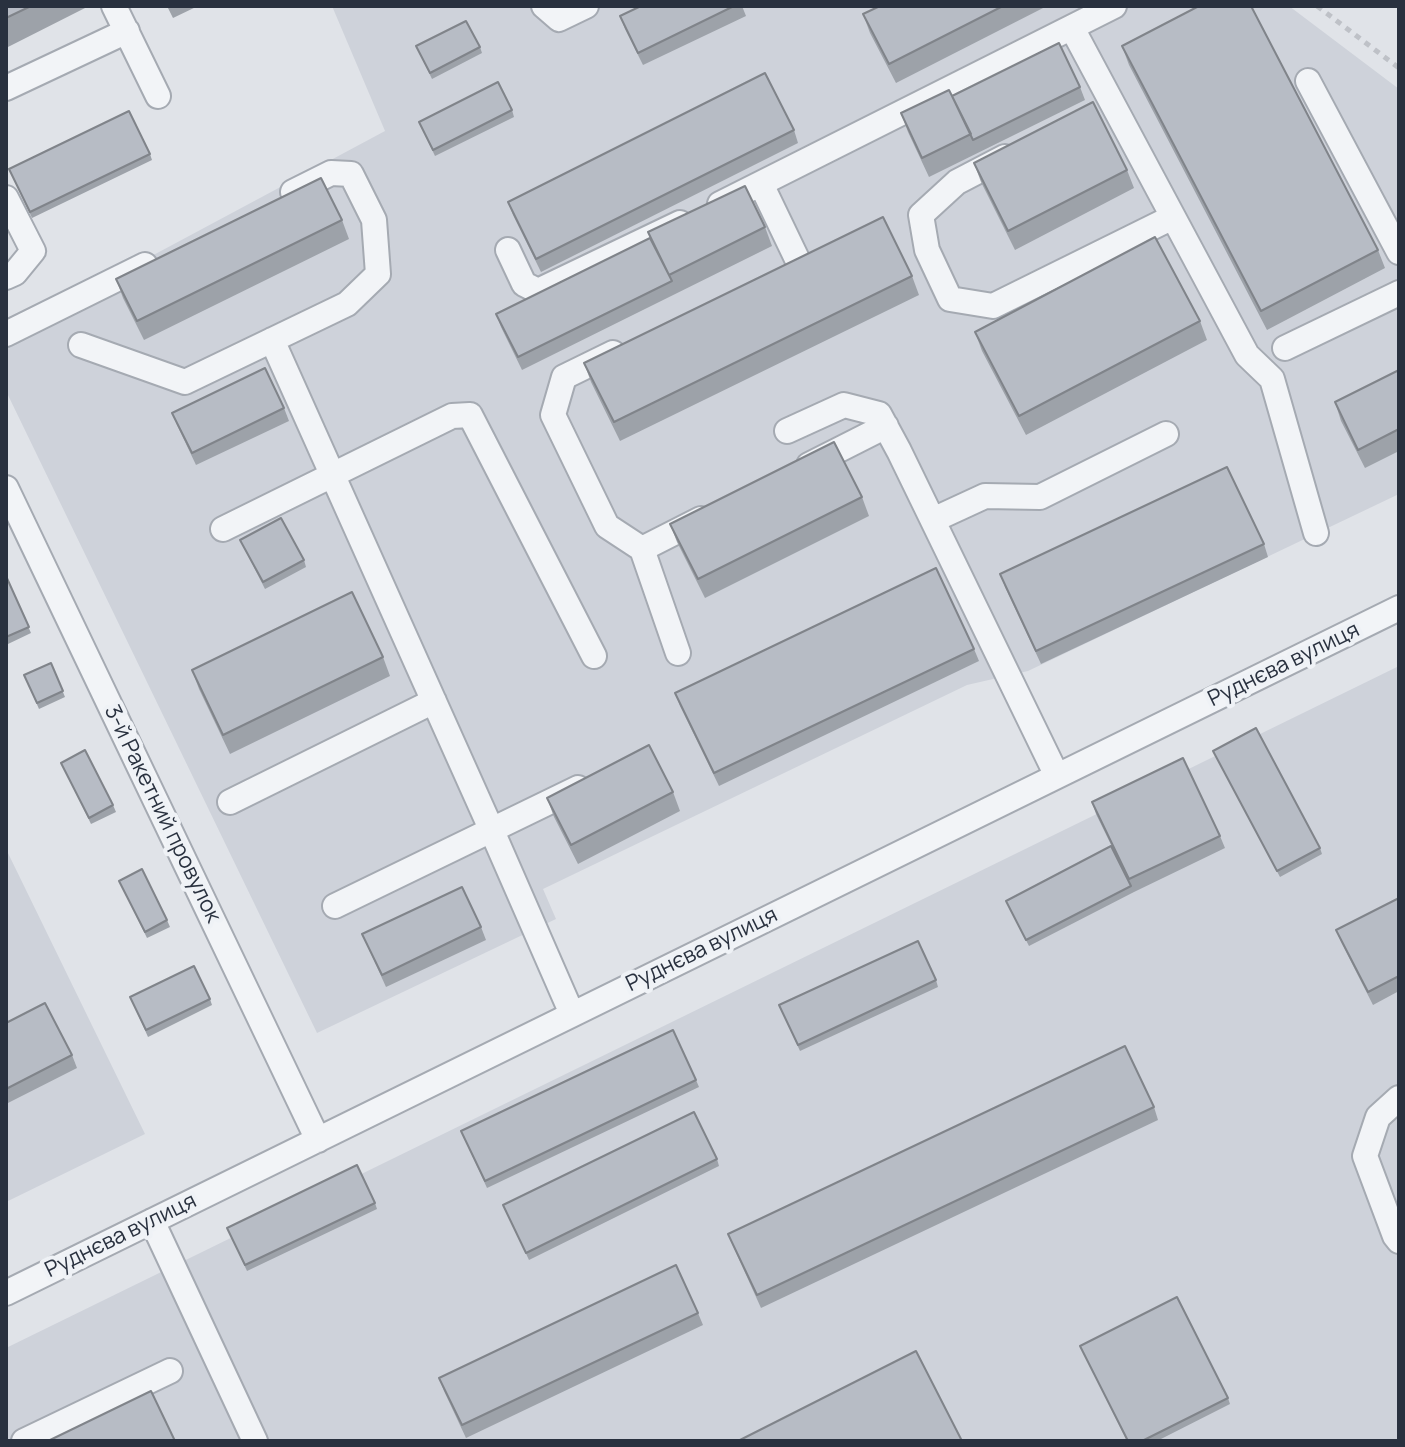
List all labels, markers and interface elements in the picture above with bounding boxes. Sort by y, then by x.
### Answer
street label: Руднєва вулиця [1204,617,1364,713]
street label: 3-й Ракетний провулок [98,701,226,927]
street label: Руднєва вулиця [622,902,782,998]
street label: Руднєва вулиця [41,1188,201,1284]

